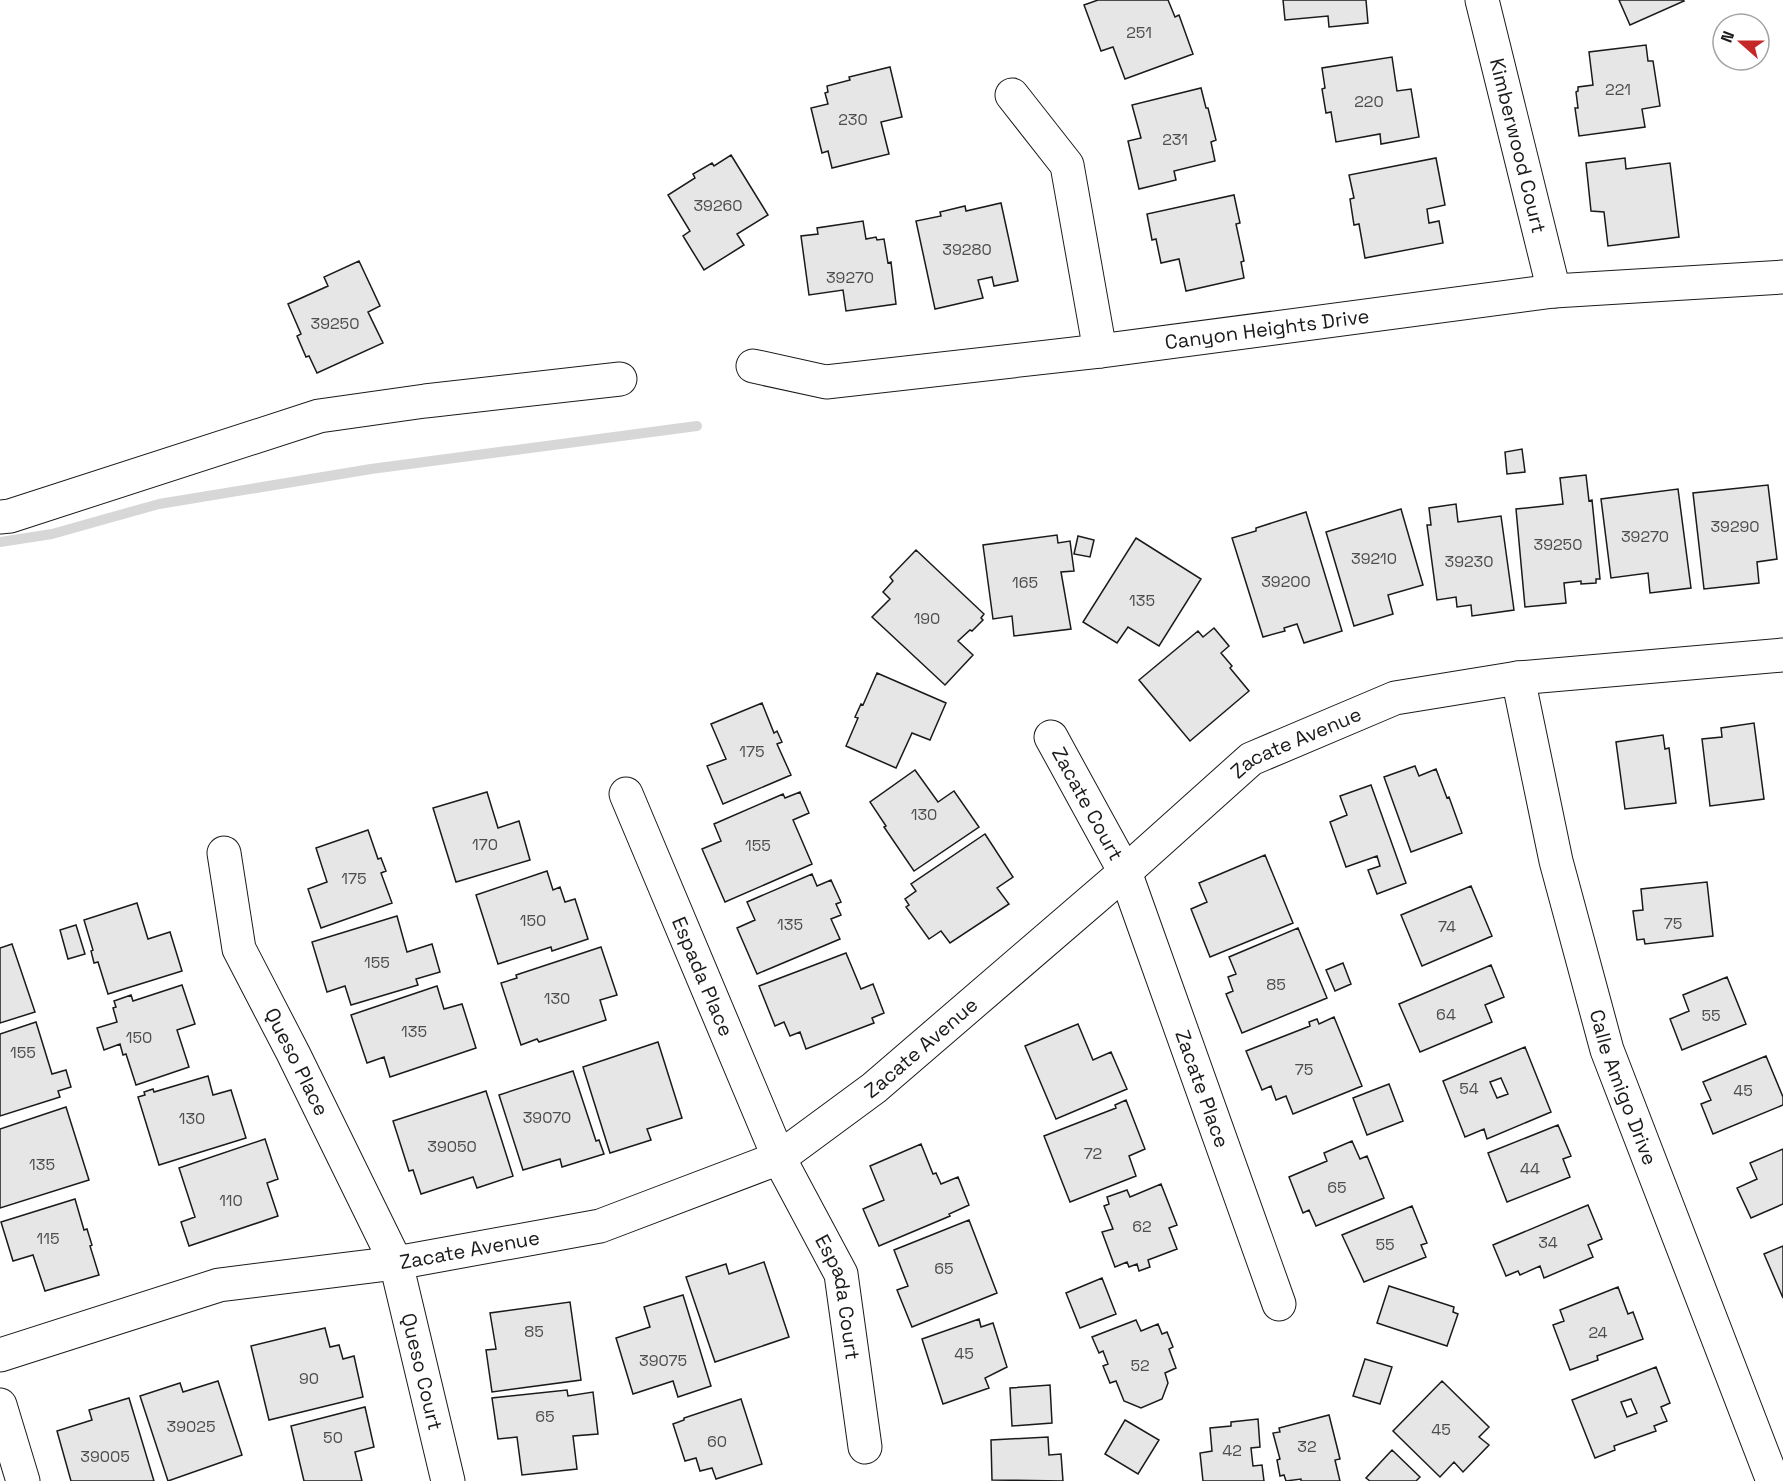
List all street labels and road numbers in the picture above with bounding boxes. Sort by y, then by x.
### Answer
street label: Kimberwood Court [1484,55,1552,236]
street label: Canyon Heights Drive [1163,303,1371,355]
street label: Zacate Avenue [1225,701,1365,784]
street label: Zacate Court [1046,742,1129,865]
street label: Espada Place [666,913,739,1040]
street label: Zacate Avenue [859,991,983,1104]
street label: Queso Place [259,1003,335,1120]
street label: Calle Amigo Drive [1584,1006,1663,1169]
street label: Zacate Place [1169,1026,1235,1151]
street label: Zacate Avenue [397,1224,542,1275]
street label: Espada Court [809,1230,866,1361]
street label: Queso Court [395,1310,448,1433]

